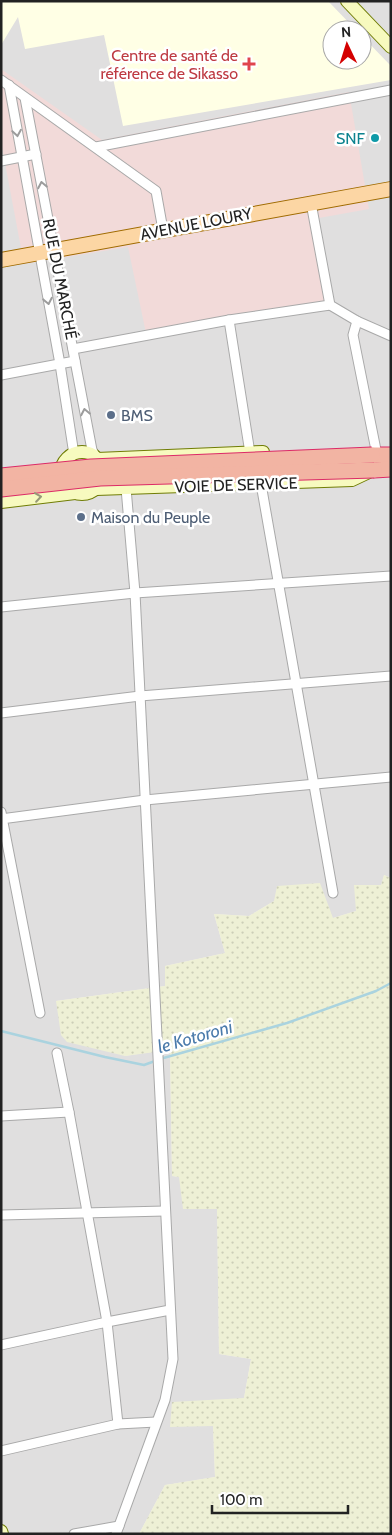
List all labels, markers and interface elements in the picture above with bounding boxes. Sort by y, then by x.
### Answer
north arrow [322,20,372,70]
text: N [341,23,352,41]
place label: Centre de santé de référence de Sikasso [101,46,238,83]
marker: Centre de santé de référence de Sikasso [242,57,256,71]
one-way arrow [11,129,21,138]
place label: SNF [336,129,366,148]
marker: SNF [369,132,381,144]
one-way arrow [37,181,48,190]
street label: AVENUE LOURY [139,204,254,244]
street label: RUE DU MARCHÉ [39,217,81,341]
one-way arrow [43,297,53,305]
place label: BMS [121,406,153,425]
one-way arrow [80,408,90,416]
marker: BMS [105,409,117,421]
street label: VOIE DE SERVICE [174,473,298,497]
one-way arrow [35,492,43,503]
place label: Maison du Peuple [91,508,210,527]
marker: Maison du Peuple [75,511,87,523]
water label: le Kotoroni [155,1016,236,1058]
scale bar [212,1482,348,1514]
text: 100 m [220,1491,262,1509]

